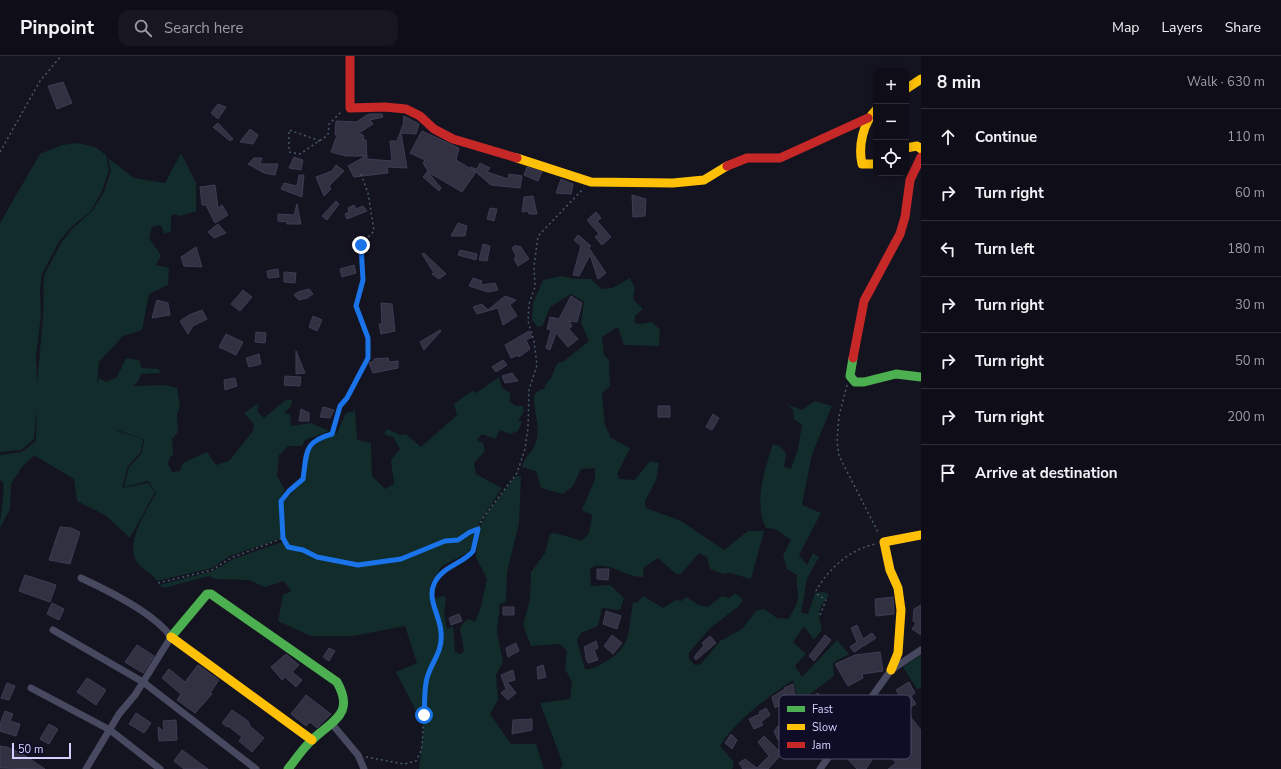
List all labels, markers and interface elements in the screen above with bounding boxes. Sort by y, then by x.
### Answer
search box [118,10,398,46]
text: Pinpoint [20,15,94,41]
icon: search [132,17,154,39]
text: Search here [164,18,243,38]
text: Map [1112,18,1139,37]
text: Layers [1161,18,1203,37]
text: Share [1225,18,1261,37]
map controls [873,68,909,176]
button: + [873,68,909,104]
text: 8 min [937,71,981,94]
text: Walk · 630 m [1187,73,1265,91]
button: − [873,104,909,140]
icon: ahead [937,126,959,148]
text: Continue [975,127,1037,147]
text: 110 m [1227,128,1265,146]
button: locate [873,140,909,176]
icon: right [937,182,959,204]
text: Turn right [975,183,1044,203]
text: 60 m [1235,184,1265,202]
route end [352,236,370,254]
icon: left [937,238,959,260]
text: Turn left [975,239,1034,259]
text: 180 m [1227,240,1265,258]
icon: right [937,294,959,316]
text: Turn right [975,295,1044,315]
text: 30 m [1235,296,1265,314]
icon: right [937,350,959,372]
text: Turn right [975,351,1044,371]
text: 50 m [1235,352,1265,370]
icon: right [937,406,959,428]
text: Turn right [975,407,1044,427]
text: 200 m [1227,408,1265,426]
icon: arrive [937,462,959,484]
text: Arrive at destination [975,463,1118,483]
legend [779,695,911,759]
text: Fast [812,702,833,717]
route start [415,706,433,724]
text: Slow [812,720,837,735]
text: Jam [811,738,831,753]
scale bar [12,741,71,760]
text: 50 m [18,742,43,757]

